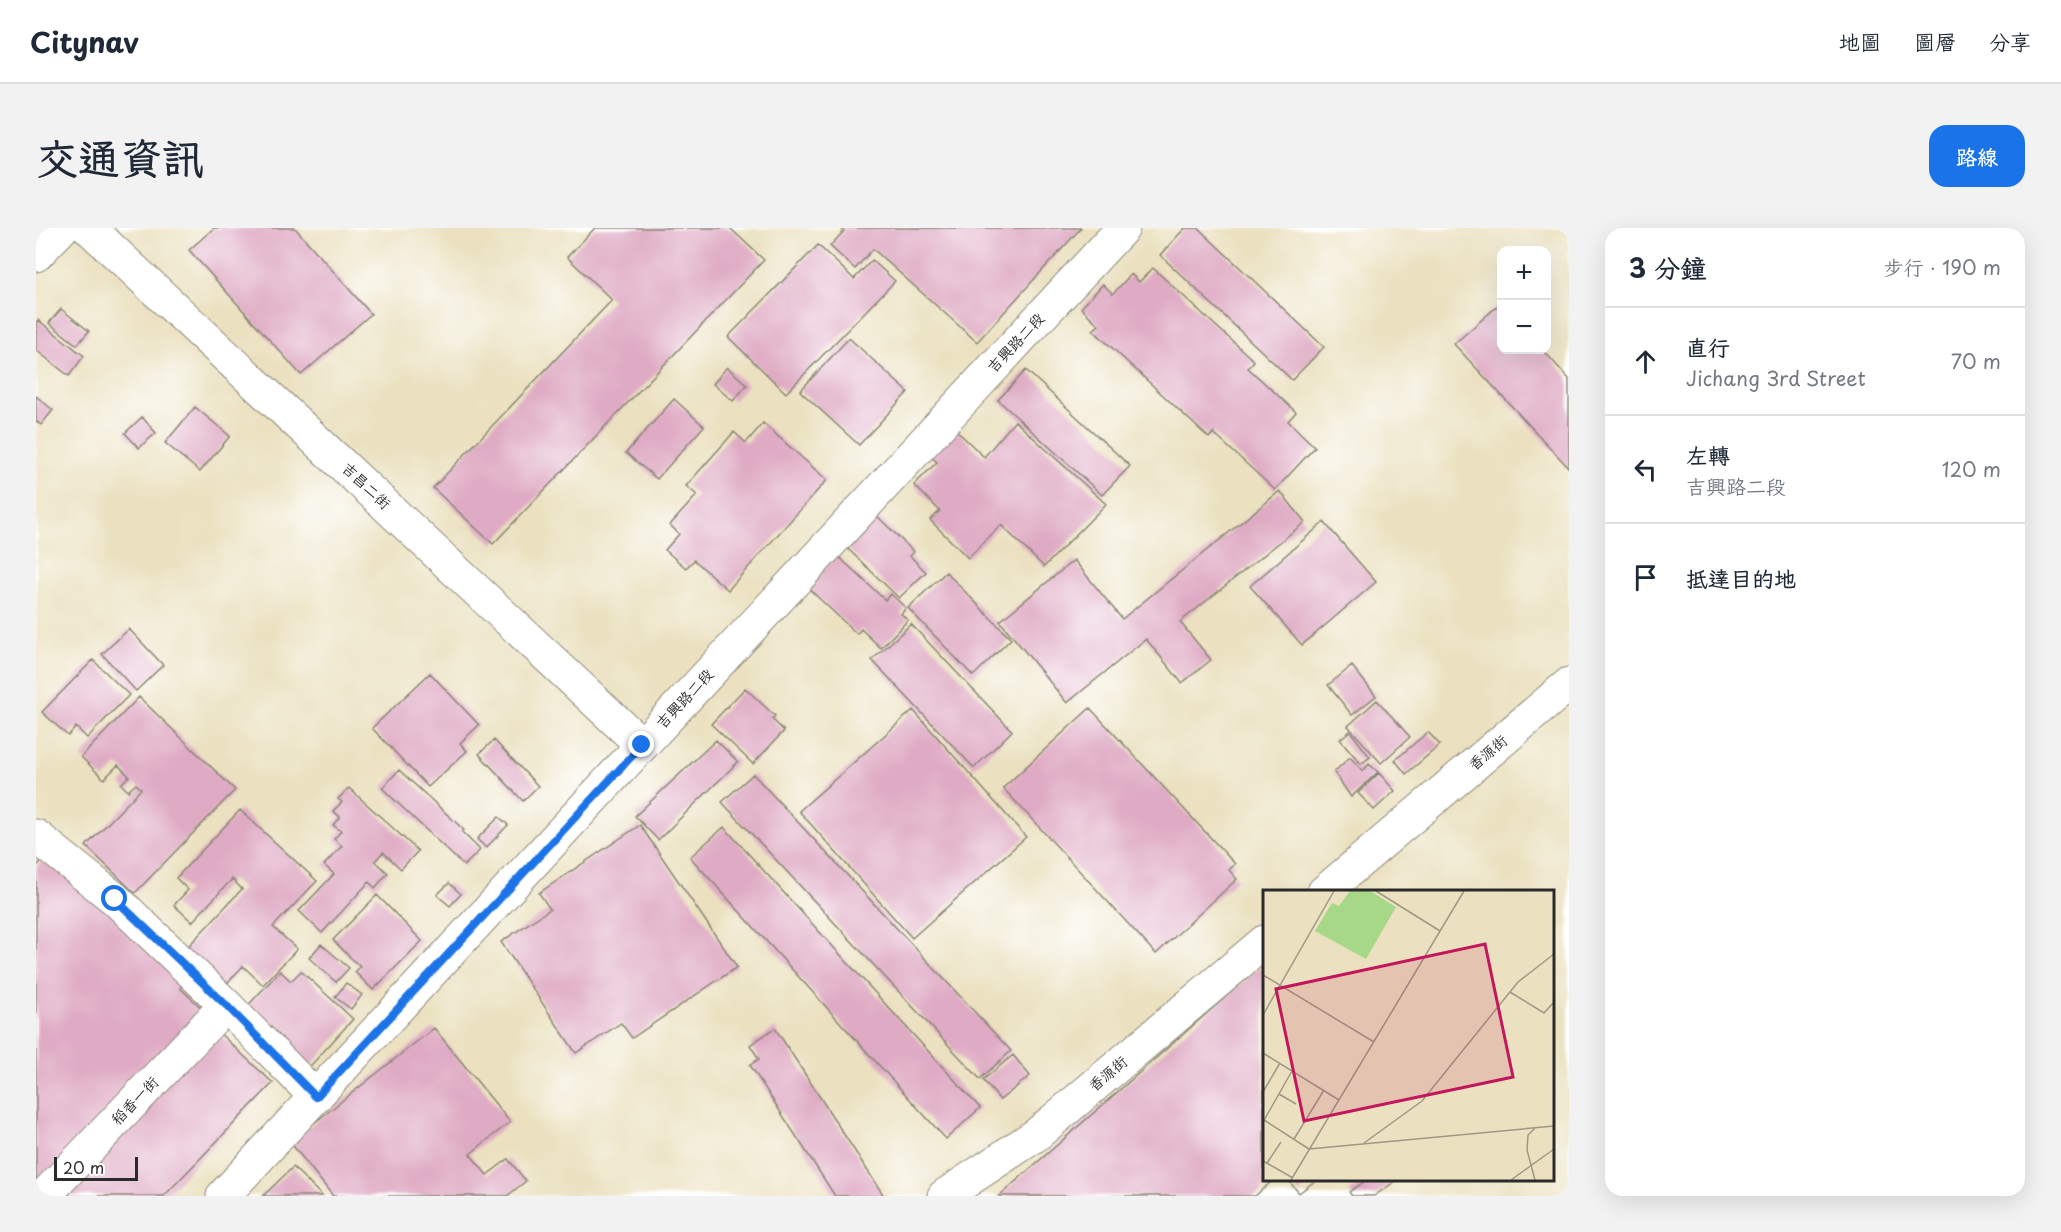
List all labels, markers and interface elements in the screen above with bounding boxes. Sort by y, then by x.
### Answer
text: Citynav [30,20,139,63]
text: 地圖 [1839,25,1881,57]
text: 圖層 [1914,25,1956,57]
text: 分享 [1989,25,2031,57]
text: 交通資訊 [36,125,204,188]
button: 路線 [1929,125,2025,187]
map controls [1497,246,1551,354]
button: + [1497,246,1551,300]
text: 3 分鐘 [1629,248,1706,287]
text: 步行 · 190 m [1884,252,2001,282]
button: − [1497,300,1551,354]
street label: 吉興路二段 [981,307,1049,377]
text: 直行 [1686,330,1730,363]
icon: ahead [1629,345,1662,378]
text: 70 m [1951,346,2001,376]
text: Jichang 3rd Street [1686,363,1866,393]
text: 左轉 [1686,438,1730,471]
icon: left [1629,453,1662,486]
text: 120 m [1942,454,2001,484]
street label: 吉昌二街 [337,456,397,514]
text: 吉興路二段 [1686,471,1786,501]
icon: arrive [1629,561,1662,594]
text: 抵達目的地 [1686,561,1796,594]
street label: 吉興路二段 [650,663,718,733]
street label: 香源街 [1462,729,1512,775]
route end [628,731,654,757]
route start [101,885,127,911]
inset map [1263,890,1554,1181]
street label: 香源街 [1082,1050,1132,1096]
street label: 稻香一街 [105,1070,163,1130]
scale bar [54,1154,138,1182]
text: 20 m [63,1155,104,1179]

